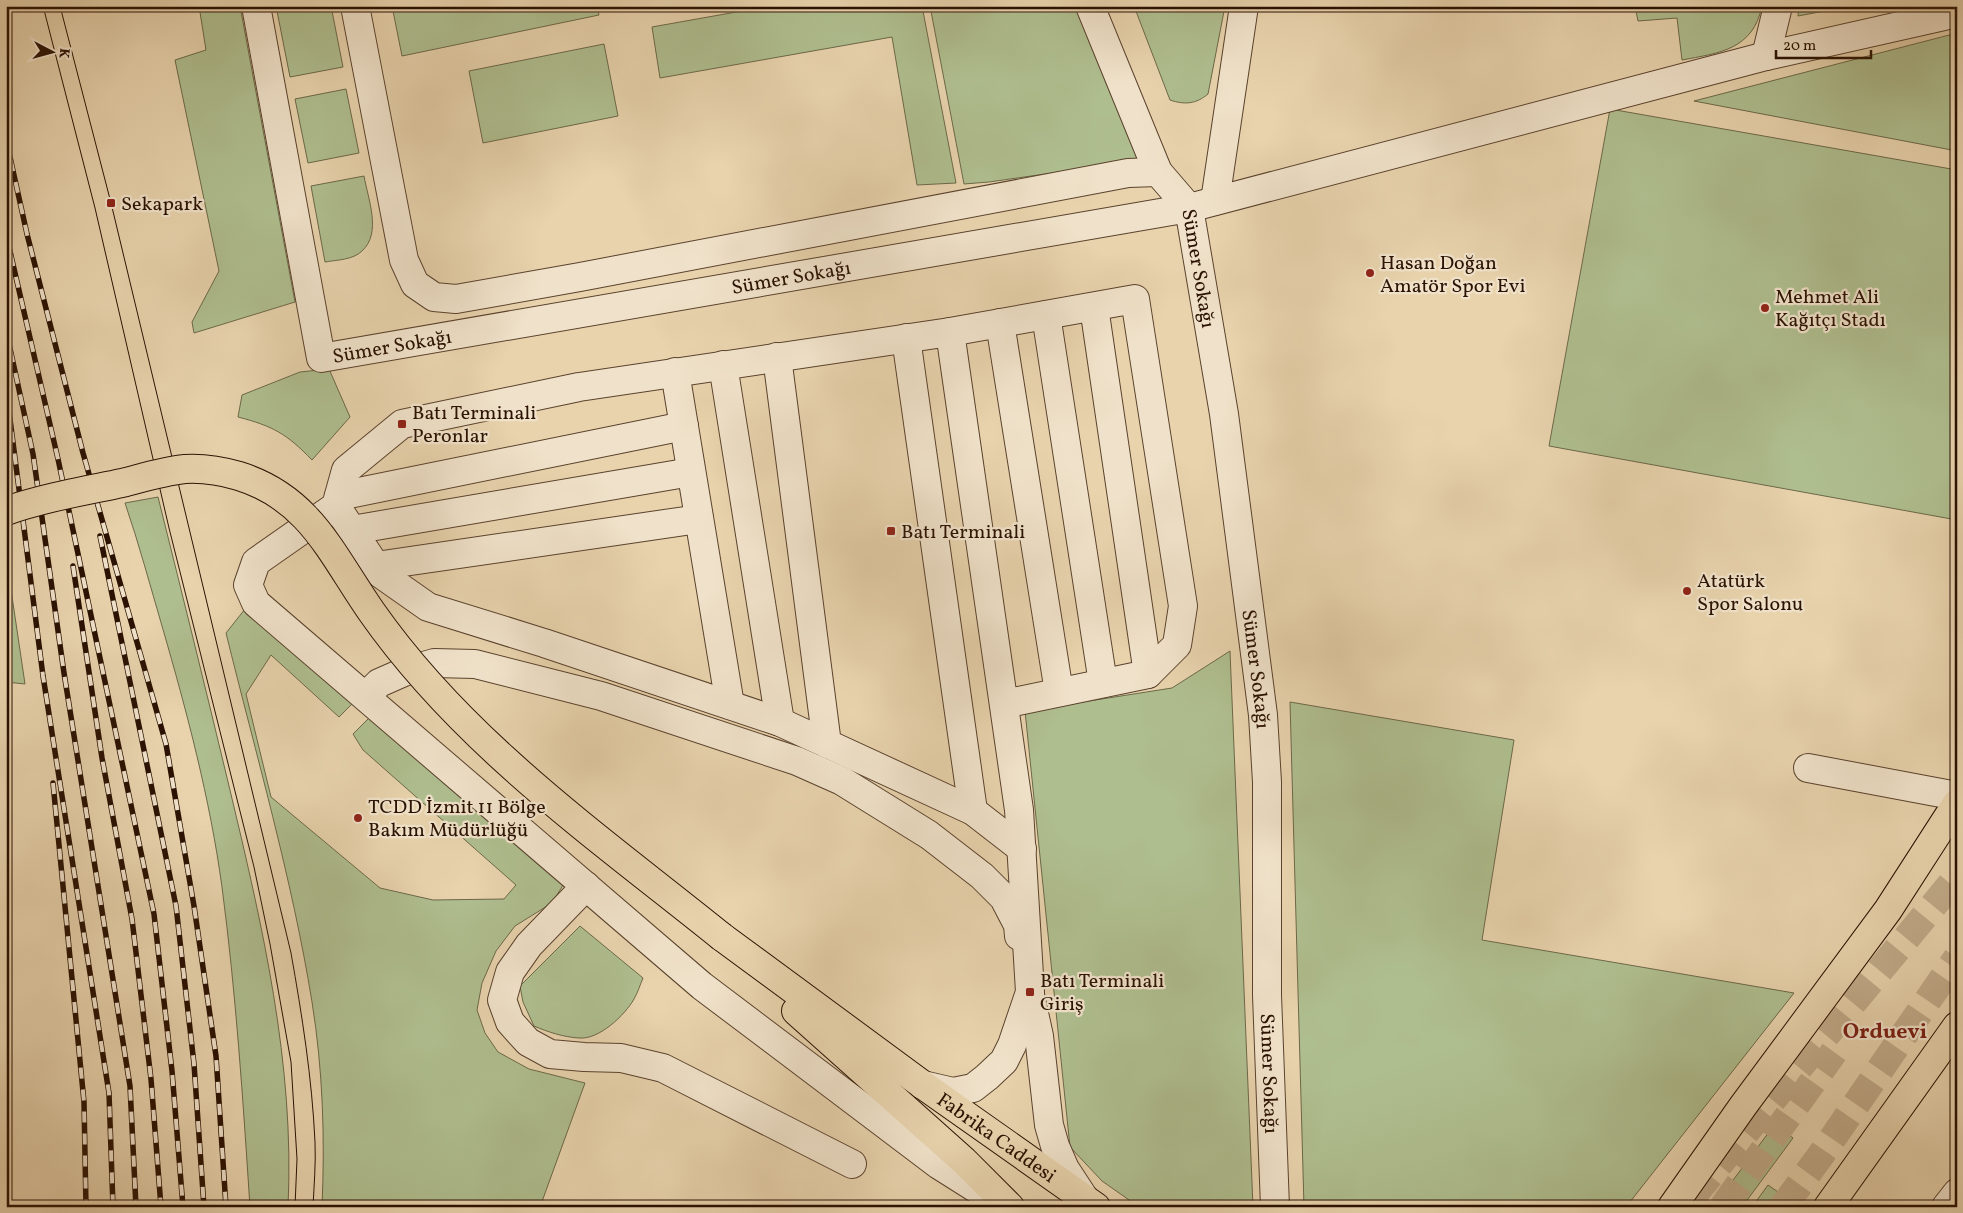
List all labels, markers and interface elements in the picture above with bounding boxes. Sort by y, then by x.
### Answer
north arrow [28,28,78,78]
scale bar [1776,28,1870,60]
text: 20 m [1783,36,1816,57]
text: K [53,47,73,59]
place label: Sekapark [121,191,203,219]
marker: Sekapark [105,197,117,209]
street label: Sümer Sokağı [1173,207,1221,330]
place label: Hasan Doğan Amatör Spor Evi [1380,250,1525,301]
street label: Sümer Sokağı [730,255,853,303]
marker: Hasan Doğan Amatör Spor Evi [1364,267,1376,279]
place label: Mehmet Ali Kağıtçı Stadı [1775,284,1886,335]
marker: Mehmet Ali Kağıtçı Stadı [1759,302,1771,314]
street label: Sümer Sokağı [331,324,454,372]
place label: Batı Terminali Peronlar [412,400,536,451]
marker: Batı Terminali Peronlar [396,418,408,430]
place label: Batı Terminali [901,519,1025,547]
marker: Batı Terminali [885,525,897,537]
place label: Atatürk Spor Salonu [1697,568,1803,619]
marker: Atatürk Spor Salonu [1681,585,1693,597]
street label: Sümer Sokağı [1233,608,1276,730]
place label: TCDD İzmit 11 Bölge Bakım Müdürlüğü [368,794,546,845]
marker: TCDD İzmit 11 Bölge Bakım Müdürlüğü [352,812,364,824]
place label: Batı Terminali Giriş [1040,968,1164,1019]
marker: Batı Terminali Giriş [1024,986,1036,998]
street label: Sümer Sokağı [1252,1013,1284,1134]
district label: Orduevi [1843,1017,1928,1048]
street label: Fabrika Caddesi [930,1087,1061,1191]

